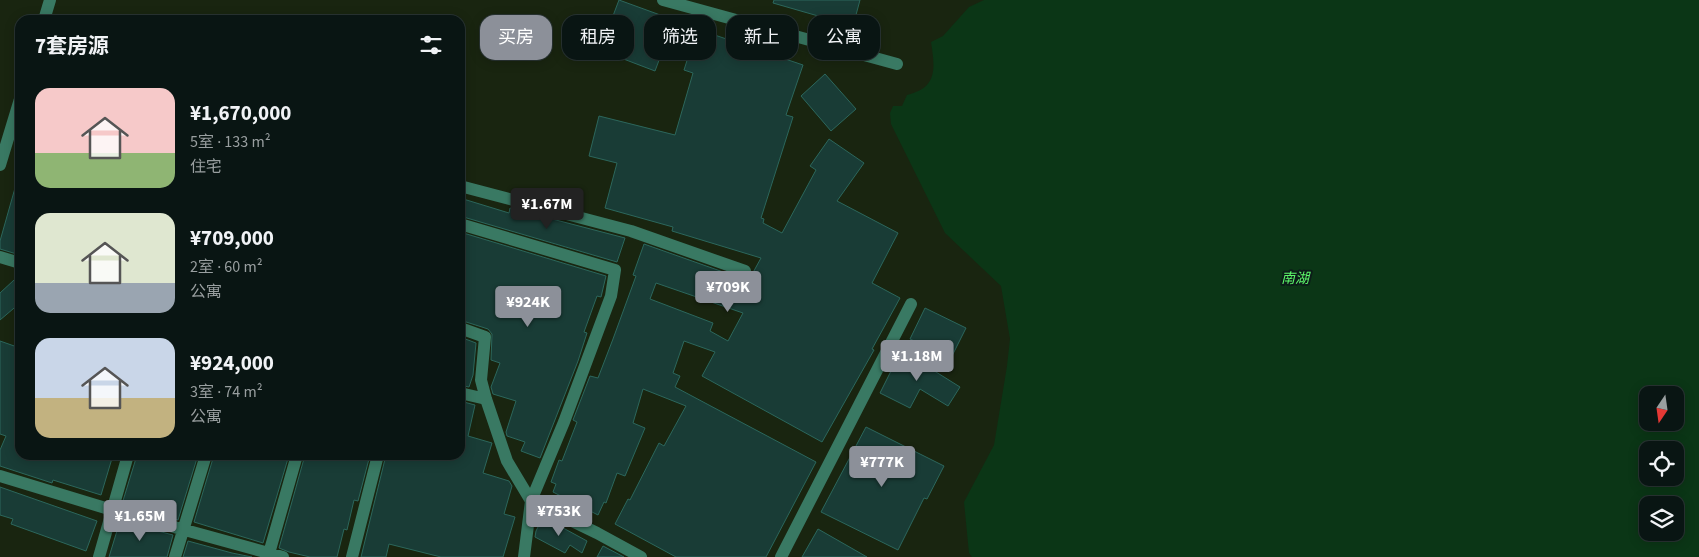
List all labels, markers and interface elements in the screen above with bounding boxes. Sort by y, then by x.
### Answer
chip: 买房 [480,15,552,60]
chip: 租房 [562,15,634,60]
chip: 筛选 [644,15,716,60]
chip: 新上 [726,15,798,60]
chip: 公寓 [808,15,880,60]
text: 7套房源 [35,31,109,61]
icon: filters [417,31,445,59]
text: ¥1,670,000 [190,98,291,128]
icon: home [75,108,135,168]
text: 5室 · 133 m² [190,131,271,153]
text: 住宅 [190,156,222,178]
pin: ¥1.67M [506,188,588,230]
text: ¥1.67M [522,193,572,215]
text: ¥709,000 [190,223,274,253]
icon: home [75,233,135,293]
text: 2室 · 60 m² [190,256,263,278]
water label: 南湖 [1281,269,1311,289]
pin: ¥709K [693,270,763,313]
text: ¥709K [706,276,750,298]
text: 公寓 [190,281,222,303]
pin: ¥924K [493,286,563,328]
text: ¥924K [506,291,550,313]
pin: ¥1.18M [876,340,958,382]
text: ¥1.18M [892,345,942,367]
text: ¥924,000 [190,348,274,378]
icon: home [75,358,135,418]
text: 3室 · 74 m² [190,381,263,403]
north arrow [1639,386,1684,431]
map controls [1639,386,1684,541]
text: 公寓 [190,406,222,428]
button: locate [1639,441,1684,486]
pin: ¥777K [847,446,917,488]
text: ¥777K [860,451,904,473]
pin: ¥753K [524,494,594,537]
button: layers [1639,496,1684,541]
pin: ¥1.65M [99,500,181,542]
text: ¥753K [537,500,581,522]
text: ¥1.65M [115,505,165,527]

